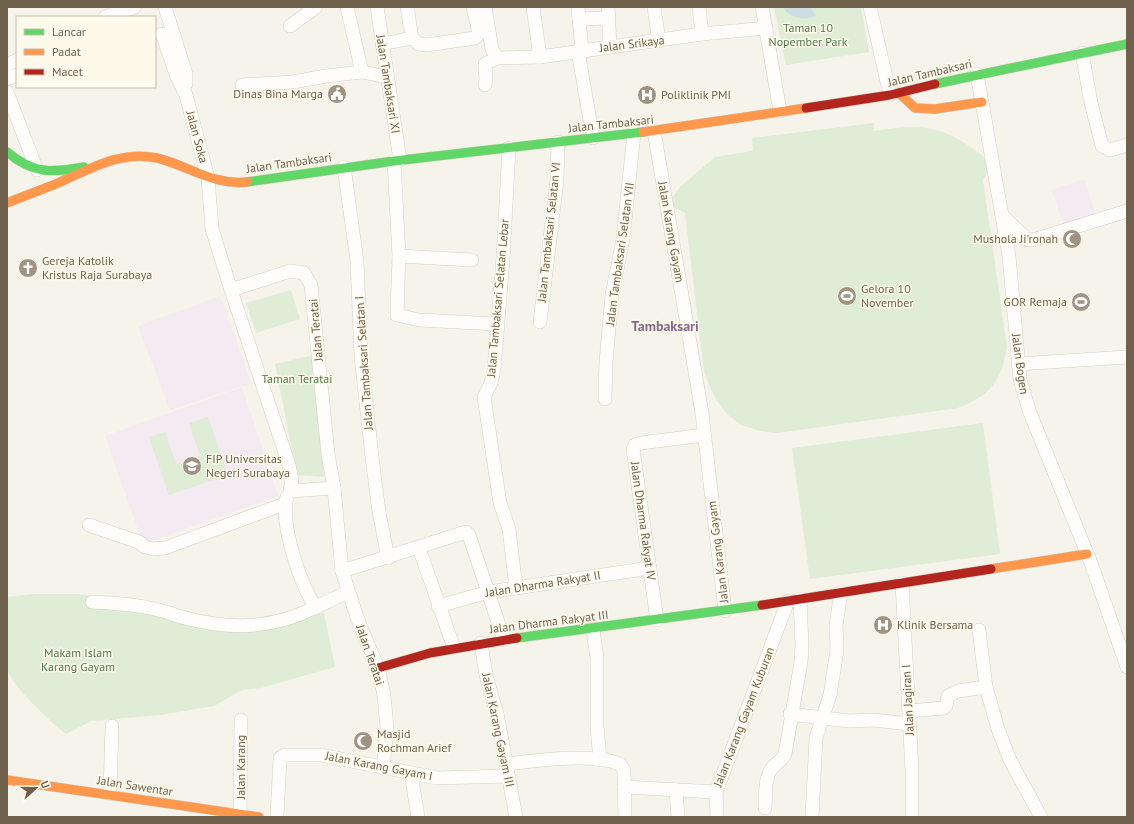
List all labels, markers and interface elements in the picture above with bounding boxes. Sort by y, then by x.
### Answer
legend [16,16,156,88]
park label: Taman 10 Nopember Park [769,20,848,49]
text: Lancar [52,24,86,39]
street label: Jalan Srikaya [597,32,665,55]
street label: Jalan Tambaksari XI [373,33,404,134]
text: Padat [52,44,81,59]
street label: Jalan Tambaksari [885,56,973,90]
text: Macet [52,64,83,79]
public building icon: Dinas Bina Marga [326,83,348,105]
hospital icon: Poliklinik PMI [636,84,658,106]
place label: Dinas Bina Marga [233,86,323,101]
place label: Poliklinik PMI [661,87,731,102]
street label: Jalan Soka [183,108,212,165]
street label: Jalan Tambaksari [566,112,654,136]
street label: Jalan Tambaksari [244,149,332,176]
street label: Jalan Tambaksari Selatan VI [534,161,563,304]
street label: Jalan Karang Gayam [655,179,688,284]
street label: Jalan Tambaksari Selatan VII [602,181,637,327]
street label: Jalan Tambaksari Selatan Lebar [483,218,512,379]
mosque icon: Mushola Ji'ronah [1061,228,1083,250]
place label: Mushola Ji'ronah [973,231,1058,246]
place label: Gereja Katolik Kristus Raja Surabaya [42,253,152,282]
church icon: Gereja Katolik Kristus Raja Surabaya [17,257,39,279]
place label: Gelora 10 November [861,281,914,310]
sports icon: Gelora 10 November [836,285,858,307]
sports icon: GOR Remaja [1070,291,1092,313]
place label: GOR Remaja [1004,294,1067,309]
street label: Jalan Tambaksari Selatan I [351,296,376,432]
street label: Jalan Teratai [305,298,326,363]
district label: Tambaksari [631,317,699,335]
street label: Jalan Bogen [1009,332,1032,395]
park label: Taman Teratai [262,371,332,386]
place label: FIP Universitas Negeri Surabaya [206,451,290,480]
school or university icon: FIP Universitas Negeri Surabaya [181,455,203,477]
street label: Jalan Dharma Rakyat IV [628,460,659,581]
street label: Jalan Karang Gayam [704,500,731,605]
street label: Jalan Dharma Rakyat II [483,567,602,600]
street label: Jalan Dharma Rakyat III [488,607,609,636]
hospital icon: Klinik Bersama [872,614,894,636]
place label: Klinik Bersama [897,617,973,632]
street label: Jalan Teratai [353,622,388,687]
park label: Makam Islam Karang Gayam [41,645,115,674]
street label: Jalan Karang Gayam Kuburan [710,645,777,790]
street label: Jalan Jagiran I [898,664,917,737]
street label: Jalan Karang Gayam III [479,671,518,788]
place label: Masjid Rochman Arief [377,726,452,755]
mosque icon: Masjid Rochman Arief [352,730,374,752]
street label: Jalan Karang [233,735,248,800]
street label: Jalan Karang Gayam I [323,748,434,783]
north arrow [16,768,56,808]
street label: Jalan Sawentar [95,772,174,799]
text: U [38,779,53,790]

